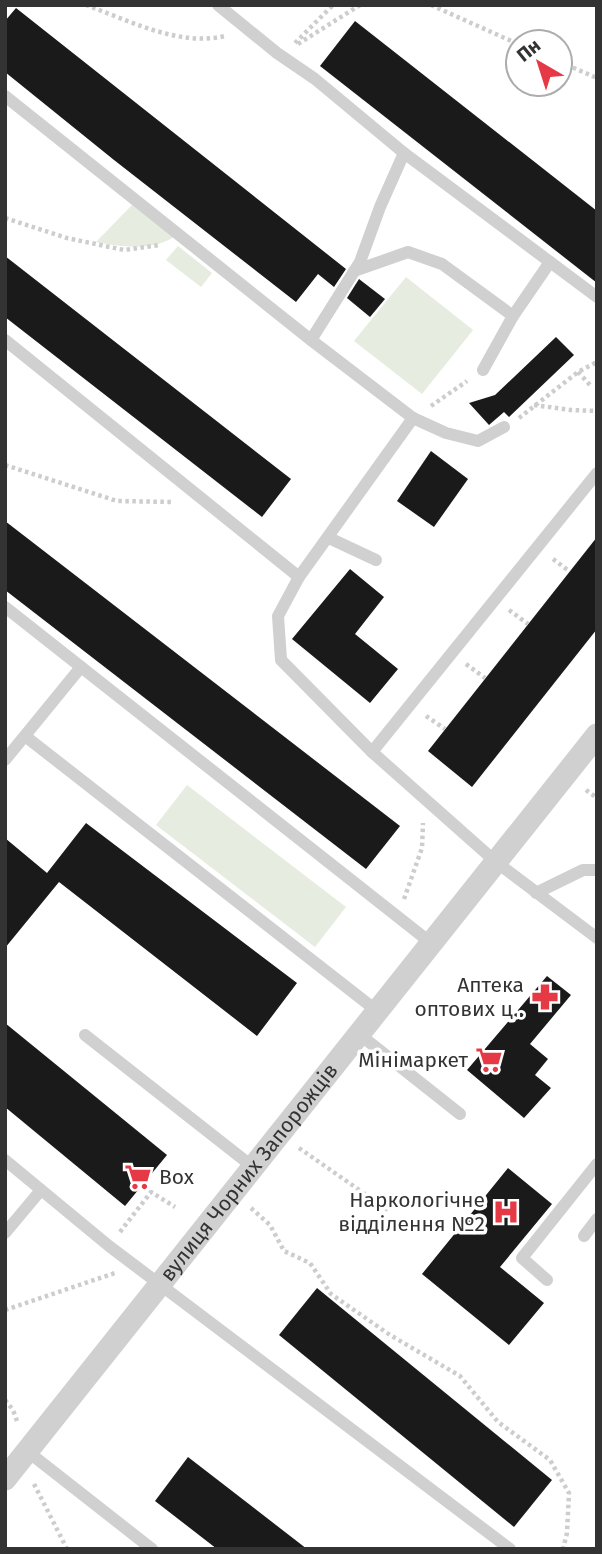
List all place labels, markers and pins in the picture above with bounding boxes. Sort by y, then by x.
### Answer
place label: Аптека оптових ц‥ [414,972,524,1022]
pharmacy icon: Аптека оптових ц‥ [530,982,560,1012]
supermarket icon: Мінімаркет [474,1045,504,1075]
place label: Мінімаркет [358,1047,469,1073]
supermarket icon: Box [123,1162,153,1192]
place label: Box [159,1164,195,1190]
place label: Наркологічне відділення №2 [338,1187,485,1237]
hospital icon: Наркологічне відділення №2 [491,1197,521,1227]

